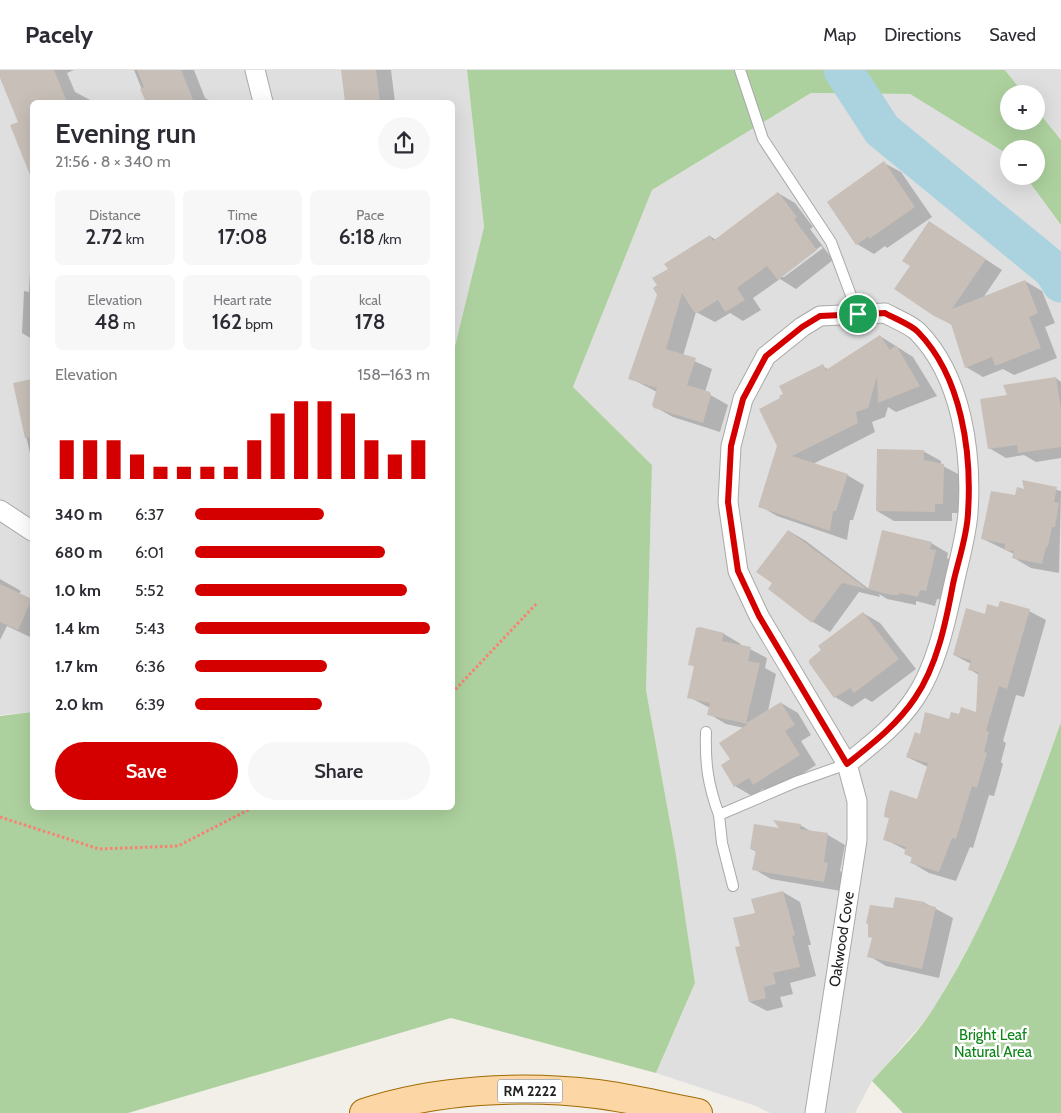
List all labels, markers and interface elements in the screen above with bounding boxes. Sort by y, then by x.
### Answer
text: Pacely [25,20,93,49]
text: Map [823,24,856,46]
text: Directions [884,24,961,46]
text: Saved [989,24,1036,46]
map controls [1000,85,1045,185]
button: + [1000,85,1045,130]
text: Evening run [55,116,196,150]
button: share [378,117,430,169]
button: − [1000,140,1045,185]
text: 21:56 · 8 × 340 m [55,152,171,171]
text: Distance [89,206,141,224]
text: Time [228,206,257,224]
text: Pace [356,206,384,224]
text: 2.72 [85,224,123,249]
text: 17:08 [217,224,268,249]
text: 6:18 [339,224,375,249]
text: km [123,230,144,248]
text: /km [375,230,402,248]
text: Elevation [87,291,142,309]
text: Heart rate [213,291,272,309]
text: kcal [359,291,381,309]
pin [837,293,879,335]
icon: arrive [844,300,872,328]
text: 48 [94,309,120,334]
text: 162 [212,309,242,334]
text: 178 [355,309,386,334]
text: m [120,315,135,333]
text: bpm [242,315,273,333]
text: Elevation [55,365,118,384]
text: 158–163 m [357,365,430,384]
text: 340 m [55,505,102,524]
text: 6:37 [135,505,164,524]
text: 680 m [55,543,102,562]
text: 6:01 [135,543,164,562]
text: 1.0 km [55,581,101,600]
text: 5:52 [135,581,164,600]
text: 1.4 km [55,619,100,638]
text: 5:43 [135,619,165,638]
text: 1.7 km [55,657,98,676]
text: 6:36 [135,657,165,676]
text: 2.0 km [55,695,103,714]
text: 6:39 [135,695,165,714]
button: Save [55,742,238,800]
button: Share [248,742,430,800]
street label: Oakwood Cove [826,890,858,988]
park label: Bright Leaf Natural Area [954,1026,1033,1061]
road number: RM 2222 [498,1079,562,1102]

